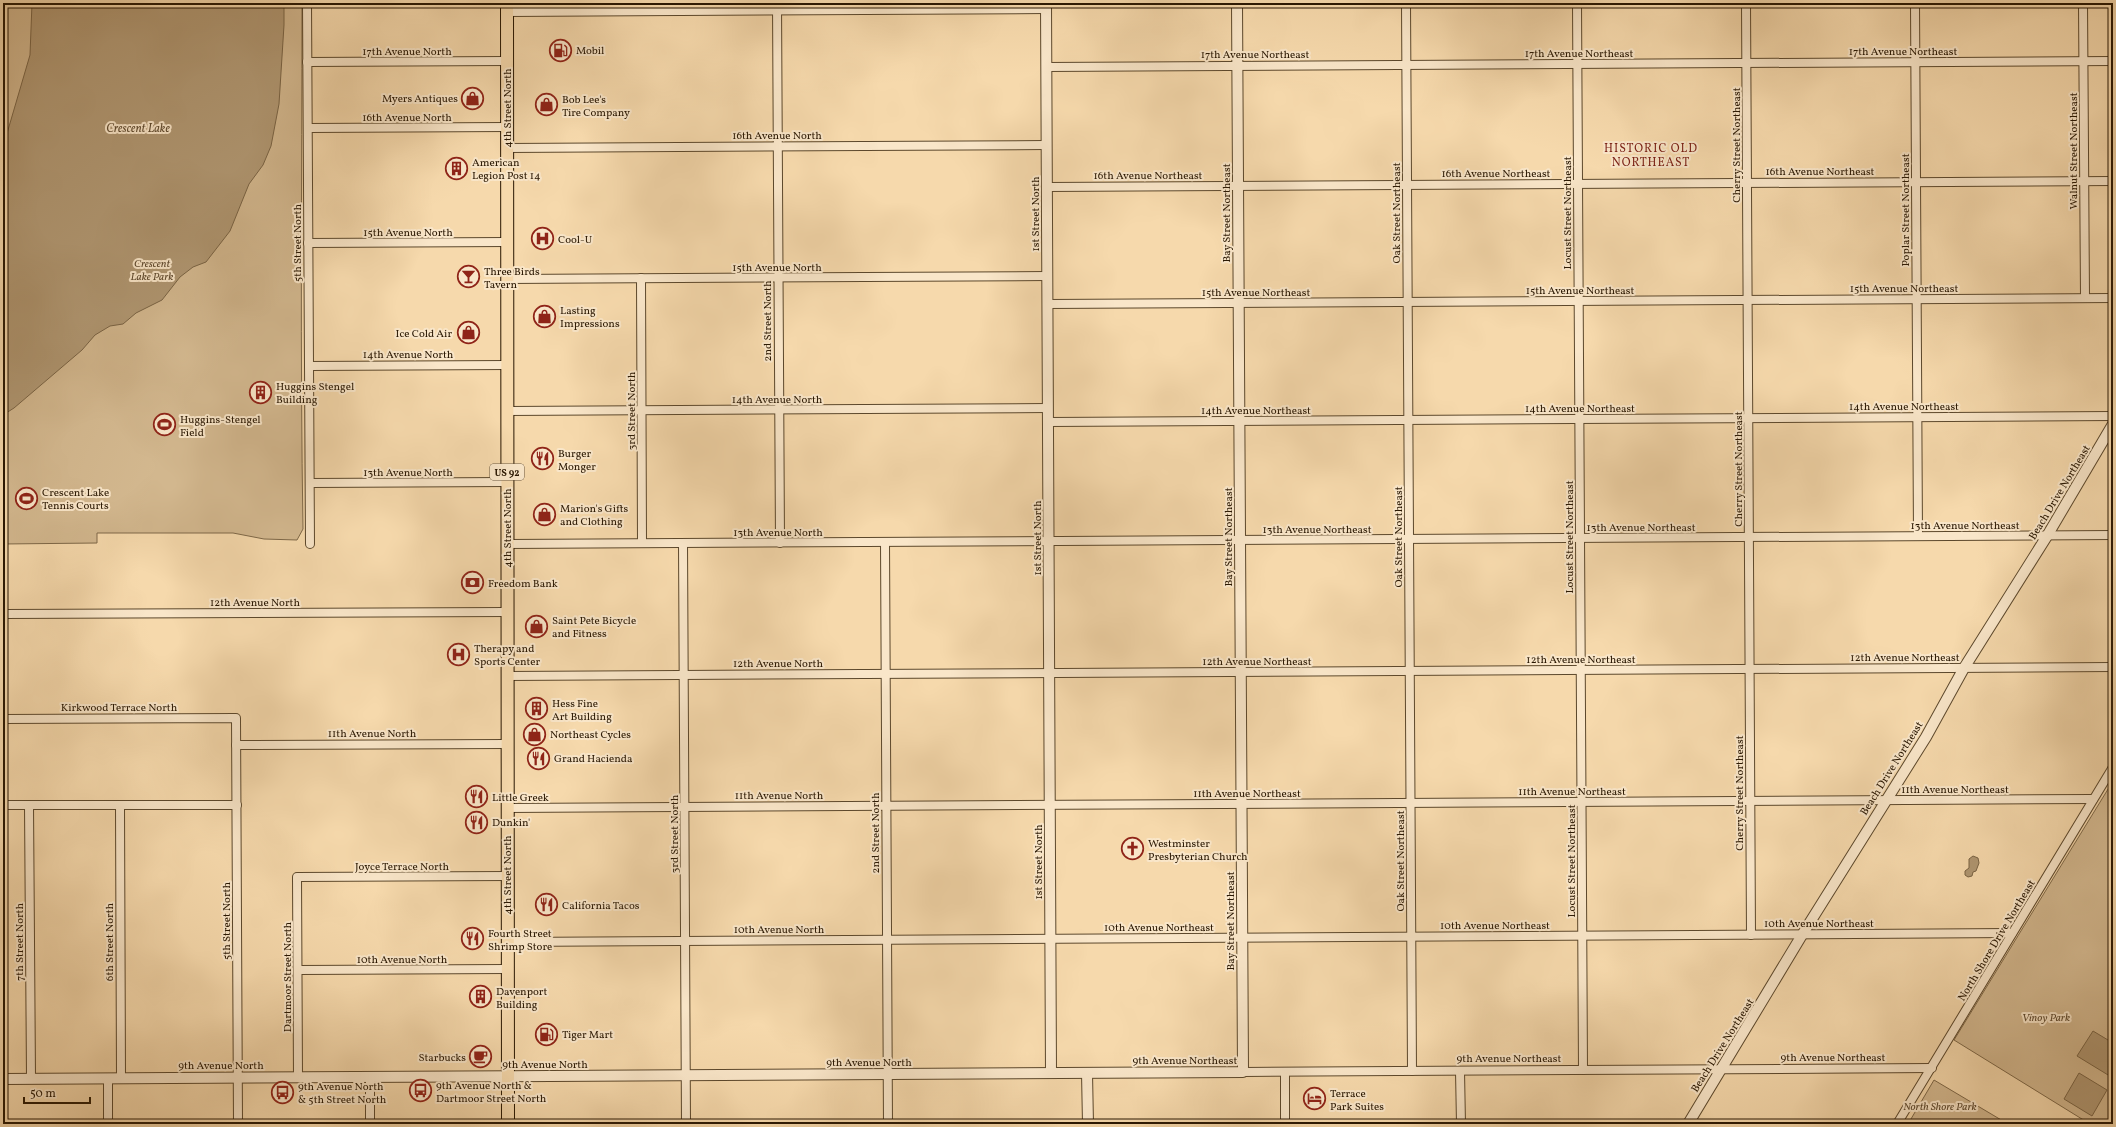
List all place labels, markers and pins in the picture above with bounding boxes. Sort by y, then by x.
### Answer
fuel station icon: Mobil [547,37,573,63]
place label: Mobil [576,44,604,59]
shop icon: Myers Antiques [460,85,486,111]
place label: Myers Antiques [382,92,458,107]
shop icon: Bob Lee's Tire Company [533,92,559,118]
place label: Bob Lee's Tire Company [562,93,630,121]
building icon: American Legion Post 14 [444,155,470,181]
place label: American Legion Post 14 [472,156,541,184]
hospital icon: Cool-U [530,226,556,252]
place label: Cool-U [558,233,592,248]
bar icon: Three Birds Tavern [456,264,482,290]
place label: Three Birds Tavern [484,265,540,293]
shop icon: Lasting Impressions [531,303,557,329]
place label: Lasting Impressions [560,304,620,332]
shop icon: Ice Cold Air [455,320,481,346]
place label: Ice Cold Air [395,327,452,342]
building icon: Huggins Stengel Building [248,379,274,405]
place label: Huggins Stengel Building [276,380,354,408]
sports icon: Huggins-Stengel Field [151,412,177,438]
place label: Huggins-Stengel Field [180,413,261,441]
restaurant icon: Burger Monger [530,446,556,472]
place label: Burger Monger [558,447,596,475]
sports icon: Crescent Lake Tennis Courts [14,485,40,511]
place label: Crescent Lake Tennis Courts [42,486,109,514]
shop icon: Marion's Gifts and Clothing [532,501,558,527]
place label: Marion's Gifts and Clothing [560,502,629,530]
bank icon: Freedom Bank [459,570,485,596]
place label: Freedom Bank [488,577,558,592]
shop icon: Saint Pete Bicycle and Fitness [523,613,549,639]
place label: Saint Pete Bicycle and Fitness [552,614,636,642]
hospital icon: Therapy and Sports Center [446,641,472,667]
place label: Therapy and Sports Center [474,642,541,670]
building icon: Hess Fine Art Building [524,696,550,722]
place label: Hess Fine Art Building [552,697,612,725]
shop icon: Northeast Cycles [522,721,548,747]
place label: Northeast Cycles [550,728,631,743]
restaurant icon: Grand Hacienda [525,745,551,771]
place label: Grand Hacienda [554,752,633,767]
restaurant icon: Little Greek [464,784,490,810]
place label: Little Greek [492,791,549,806]
restaurant icon: Dunkin' [463,809,489,835]
place label: Dunkin' [492,816,530,831]
church icon: Westminster Presbyterian Church [1119,836,1145,862]
place label: Westminster Presbyterian Church [1148,837,1248,865]
restaurant icon: California Tacos [533,892,559,918]
place label: California Tacos [562,899,640,914]
restaurant icon: Fourth Street Shrimp Store [460,926,486,952]
place label: Fourth Street Shrimp Store [488,927,552,955]
building icon: Davenport Building [467,984,493,1010]
place label: Davenport Building [496,985,547,1013]
fuel station icon: Tiger Mart [533,1021,559,1047]
place label: Tiger Mart [562,1028,613,1043]
cafe icon: Starbucks [468,1044,494,1070]
place label: Starbucks [418,1051,466,1066]
bus stop icon: 9th Avenue North & Dartmoor Street North [408,1078,434,1104]
bus stop icon: 9th Avenue North & 5th Street North [270,1079,296,1105]
place label: 9th Avenue North & Dartmoor Street North [436,1079,547,1107]
place label: 9th Avenue North & 5th Street North [298,1080,387,1108]
hotel icon: Terrace Park Suites [1302,1086,1328,1112]
place label: Terrace Park Suites [1330,1087,1384,1115]

